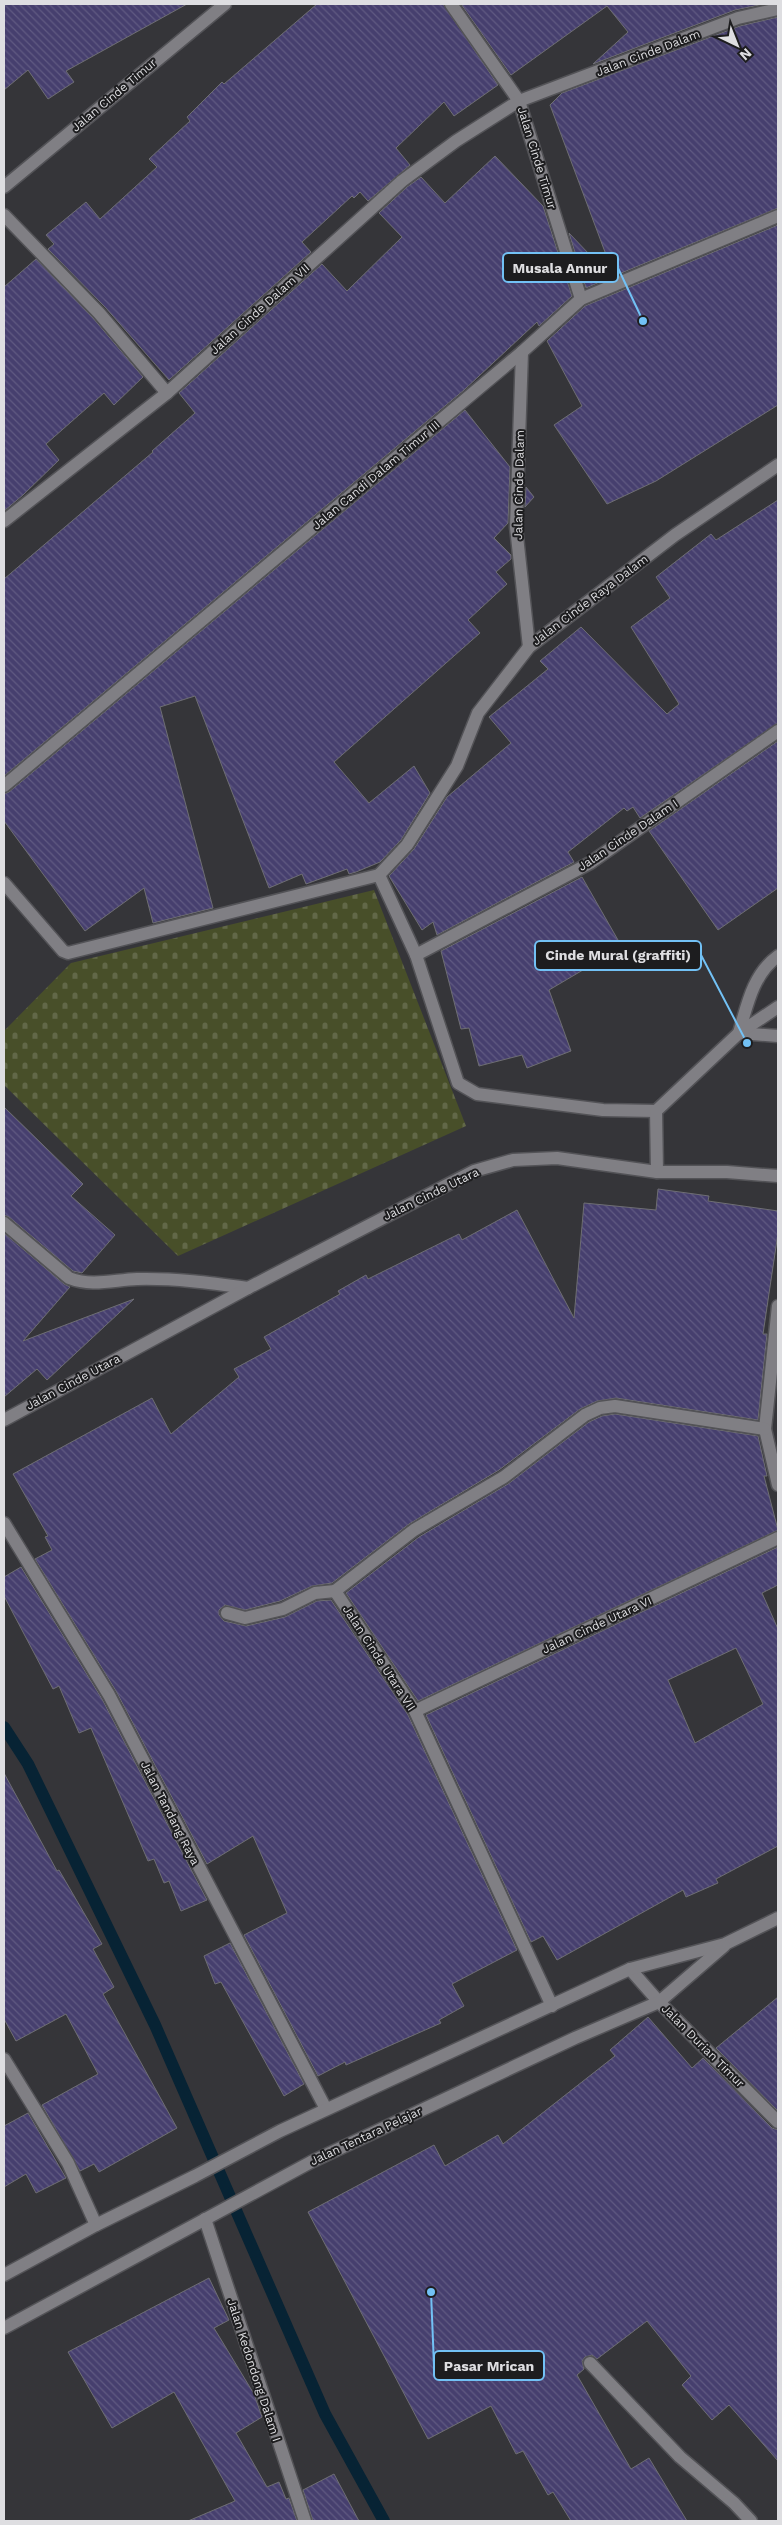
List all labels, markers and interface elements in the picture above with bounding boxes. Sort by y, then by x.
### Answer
north arrow [712,20,762,70]
street label: Jalan Cinde Dalam [594,27,702,79]
text: N [737,45,755,64]
street label: Jalan Cinde Timur [69,55,159,135]
street label: Jalan Cinde Timur [515,105,559,211]
callout: Musala Annur [503,253,618,282]
text: Musala Annur [513,260,607,276]
street label: Jalan Cinde Dalam VII [208,261,312,357]
street label: Jalan Candi Dalam Timur III [309,418,443,532]
street label: Jalan Cinde Dalam [511,430,527,540]
street label: Jalan Cinde Raya Dalam [529,552,651,648]
street label: Jalan Cinde Dalam I [575,796,681,874]
callout: Cinde Mural (graffiti) [535,941,701,970]
text: Cinde Mural (graffiti) [545,947,691,963]
street label: Jalan Cinde Utara [381,1165,481,1223]
street label: Jalan Cinde Utara [24,1351,123,1413]
street label: Jalan Cinde Utara VI [540,1593,654,1657]
street label: Jalan Cinde Utara VII [340,1603,418,1713]
street label: Jalan Tandang Raya [138,1759,202,1867]
street label: Jalan Durian Timur [659,2002,747,2090]
street label: Jalan Tentara Pelajar [308,2104,424,2168]
street label: Jalan Kedondong Dalam I [224,2297,284,2443]
callout: Pasar Mrican [434,2351,544,2380]
text: Pasar Mrican [444,2358,534,2374]

